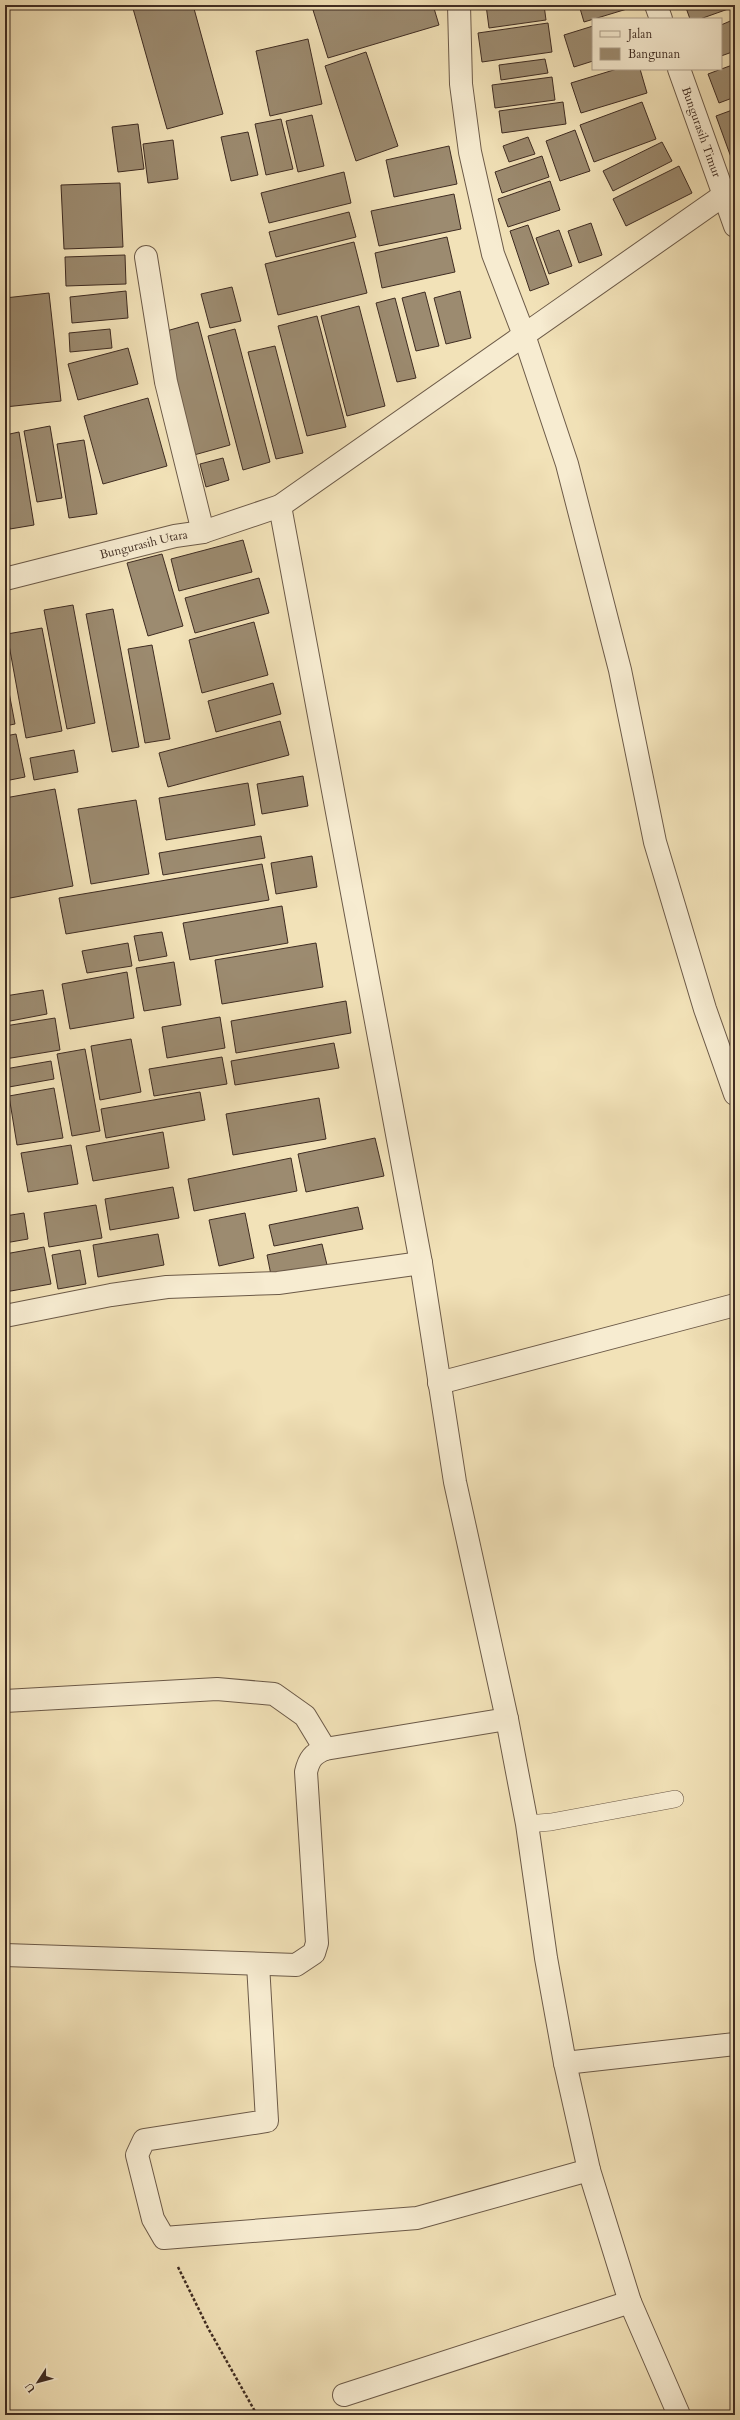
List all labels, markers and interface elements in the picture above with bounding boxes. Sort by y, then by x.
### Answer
legend [592,18,722,70]
text: Jalan [626,26,652,42]
text: Bangunan [628,46,680,62]
street label: Bungurasih Timur [678,85,725,180]
street label: Bungurasih Utara [98,526,189,563]
north arrow [18,2362,58,2402]
text: U [22,2380,39,2396]

